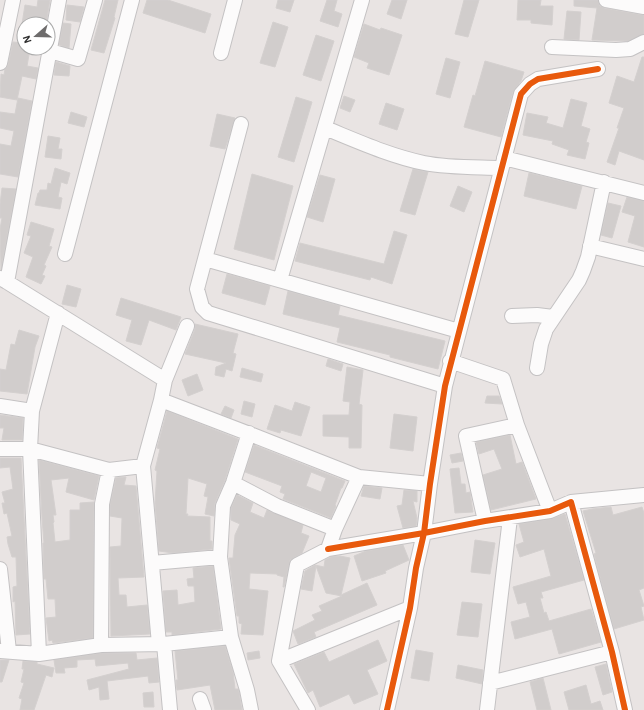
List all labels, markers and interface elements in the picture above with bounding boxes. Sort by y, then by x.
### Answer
north arrow [16,16,56,56]
text: N [21,34,34,45]

